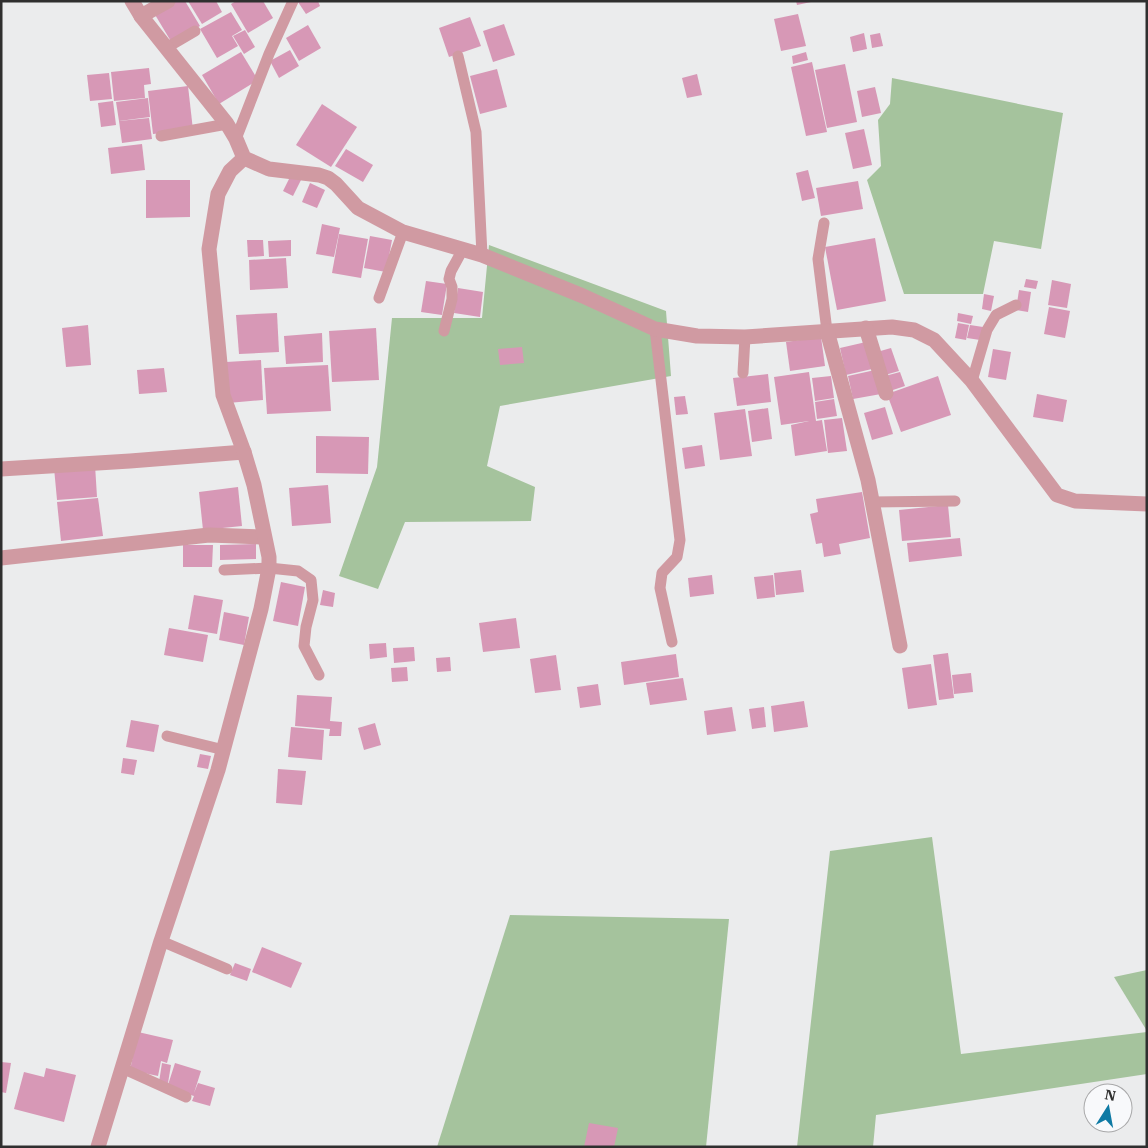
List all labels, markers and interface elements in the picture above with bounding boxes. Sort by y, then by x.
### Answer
north arrow [1083,1083,1133,1133]
text: N [1103,1085,1118,1105]

